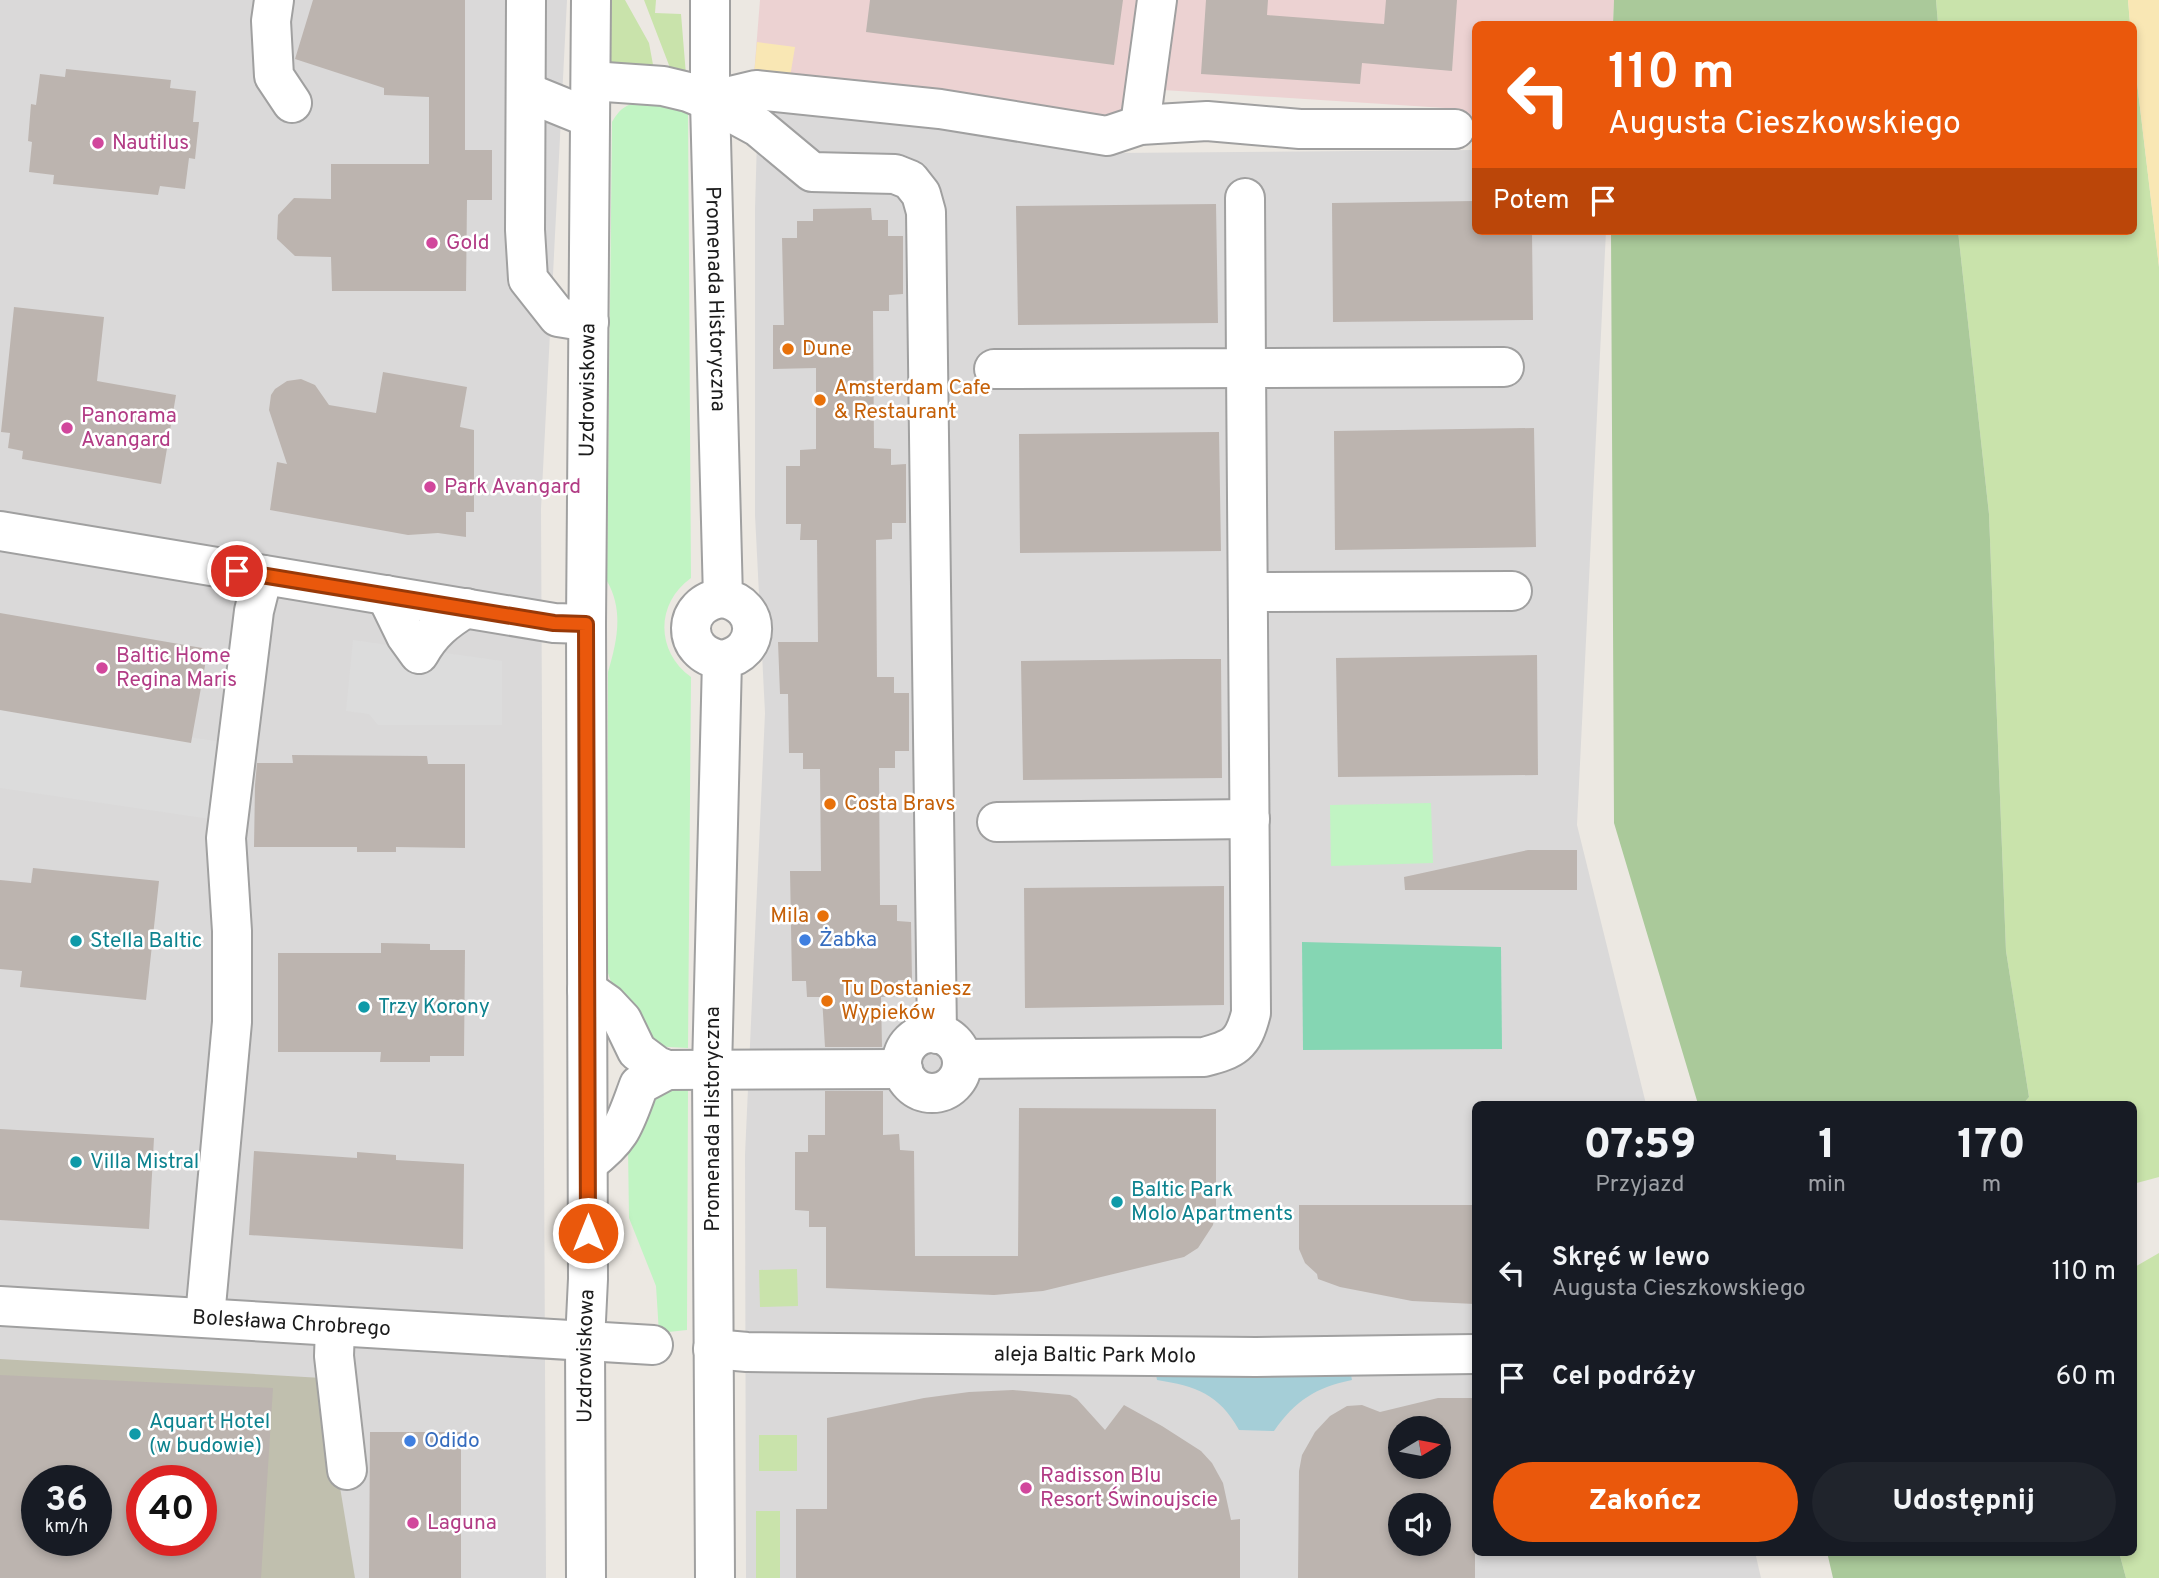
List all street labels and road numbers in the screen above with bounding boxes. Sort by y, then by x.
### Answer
street label: Promenada Historyczna [699,186,732,412]
street label: Uzdrowiskowa [574,323,602,457]
street label: Promenada Historyczna [700,1006,727,1232]
street label: Uzdrowiskowa [571,1288,601,1423]
street label: Bolesława Chrobrego [191,1304,392,1343]
street label: aleja Baltic Park Molo [994,1341,1196,1370]

